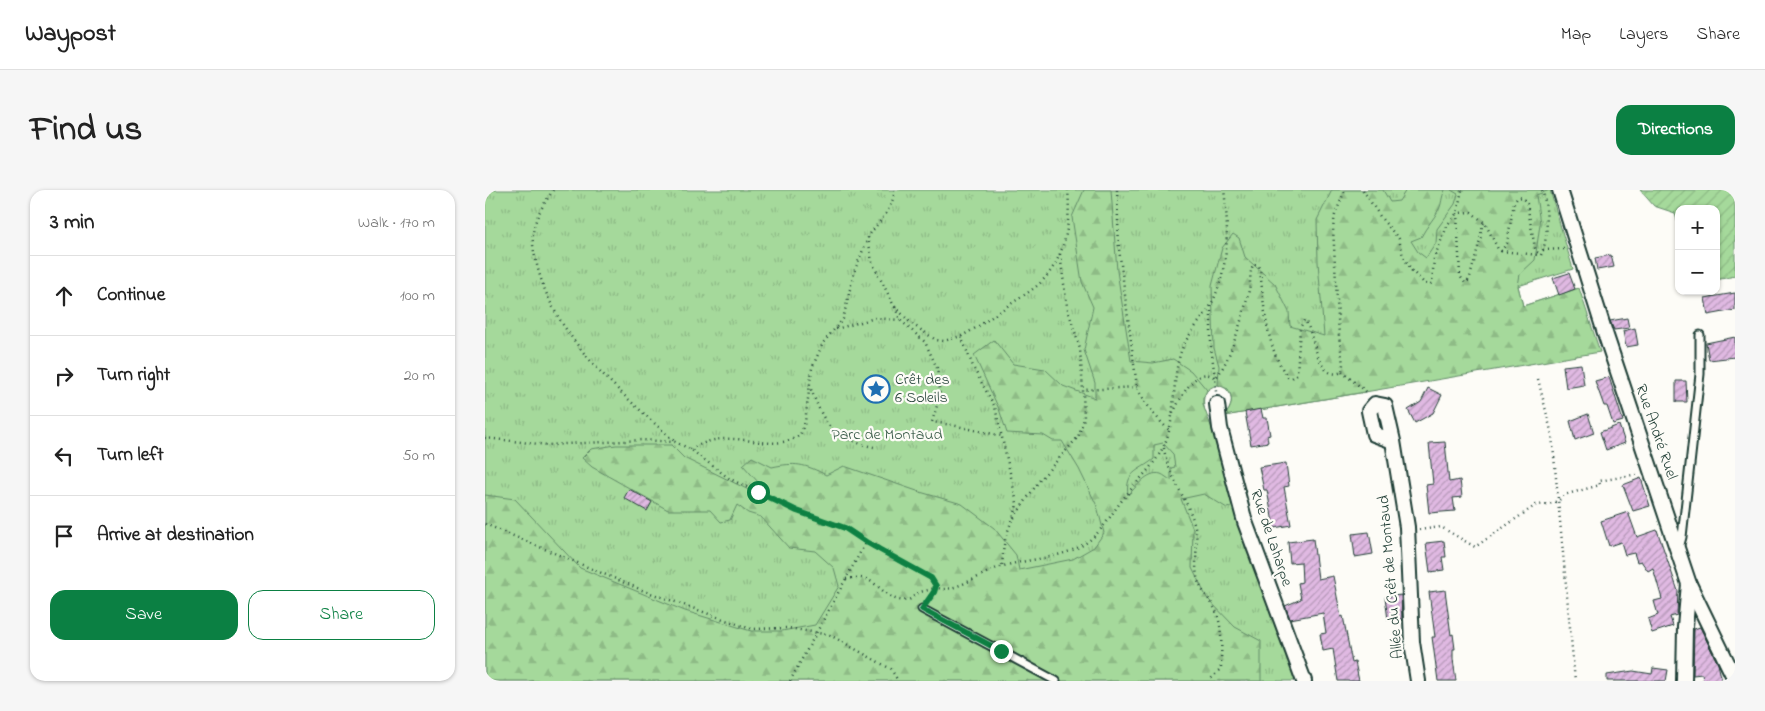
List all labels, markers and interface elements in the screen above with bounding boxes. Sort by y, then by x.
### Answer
text: Waypost [25,17,116,52]
text: Map [1561,22,1591,48]
text: Layers [1619,22,1669,48]
text: Share [1697,22,1740,48]
text: Find us [30,105,142,156]
button: Directions [1616,105,1735,155]
map controls [1675,205,1720,295]
button: + [1675,205,1720,250]
text: 3 min [50,208,94,238]
text: Walk · 170 m [358,211,435,235]
button: − [1675,250,1720,295]
icon: ahead [50,282,78,310]
text: Continue [97,282,165,309]
text: 100 m [400,284,435,308]
icon: right [50,362,78,390]
text: Turn right [97,362,170,389]
text: 20 m [404,364,435,388]
place label: Crêt des 6 Soleils [895,368,950,410]
place icon: Crêt des 6 Soleils [861,374,891,404]
street label: Rue André Ruel [1628,381,1684,483]
park label: Parc de Montaud [831,423,943,447]
icon: left [50,442,78,470]
text: Turn left [97,442,164,469]
text: 50 m [403,444,435,468]
route start [747,481,770,504]
street label: Rue de Laharpe [1243,486,1299,590]
street label: Allée du Crêt de Montaud [1372,494,1410,660]
icon: arrive [50,522,78,550]
text: Arrive at destination [97,522,254,549]
button: Save [50,590,238,640]
button: Share [248,590,435,640]
route end [990,640,1013,663]

